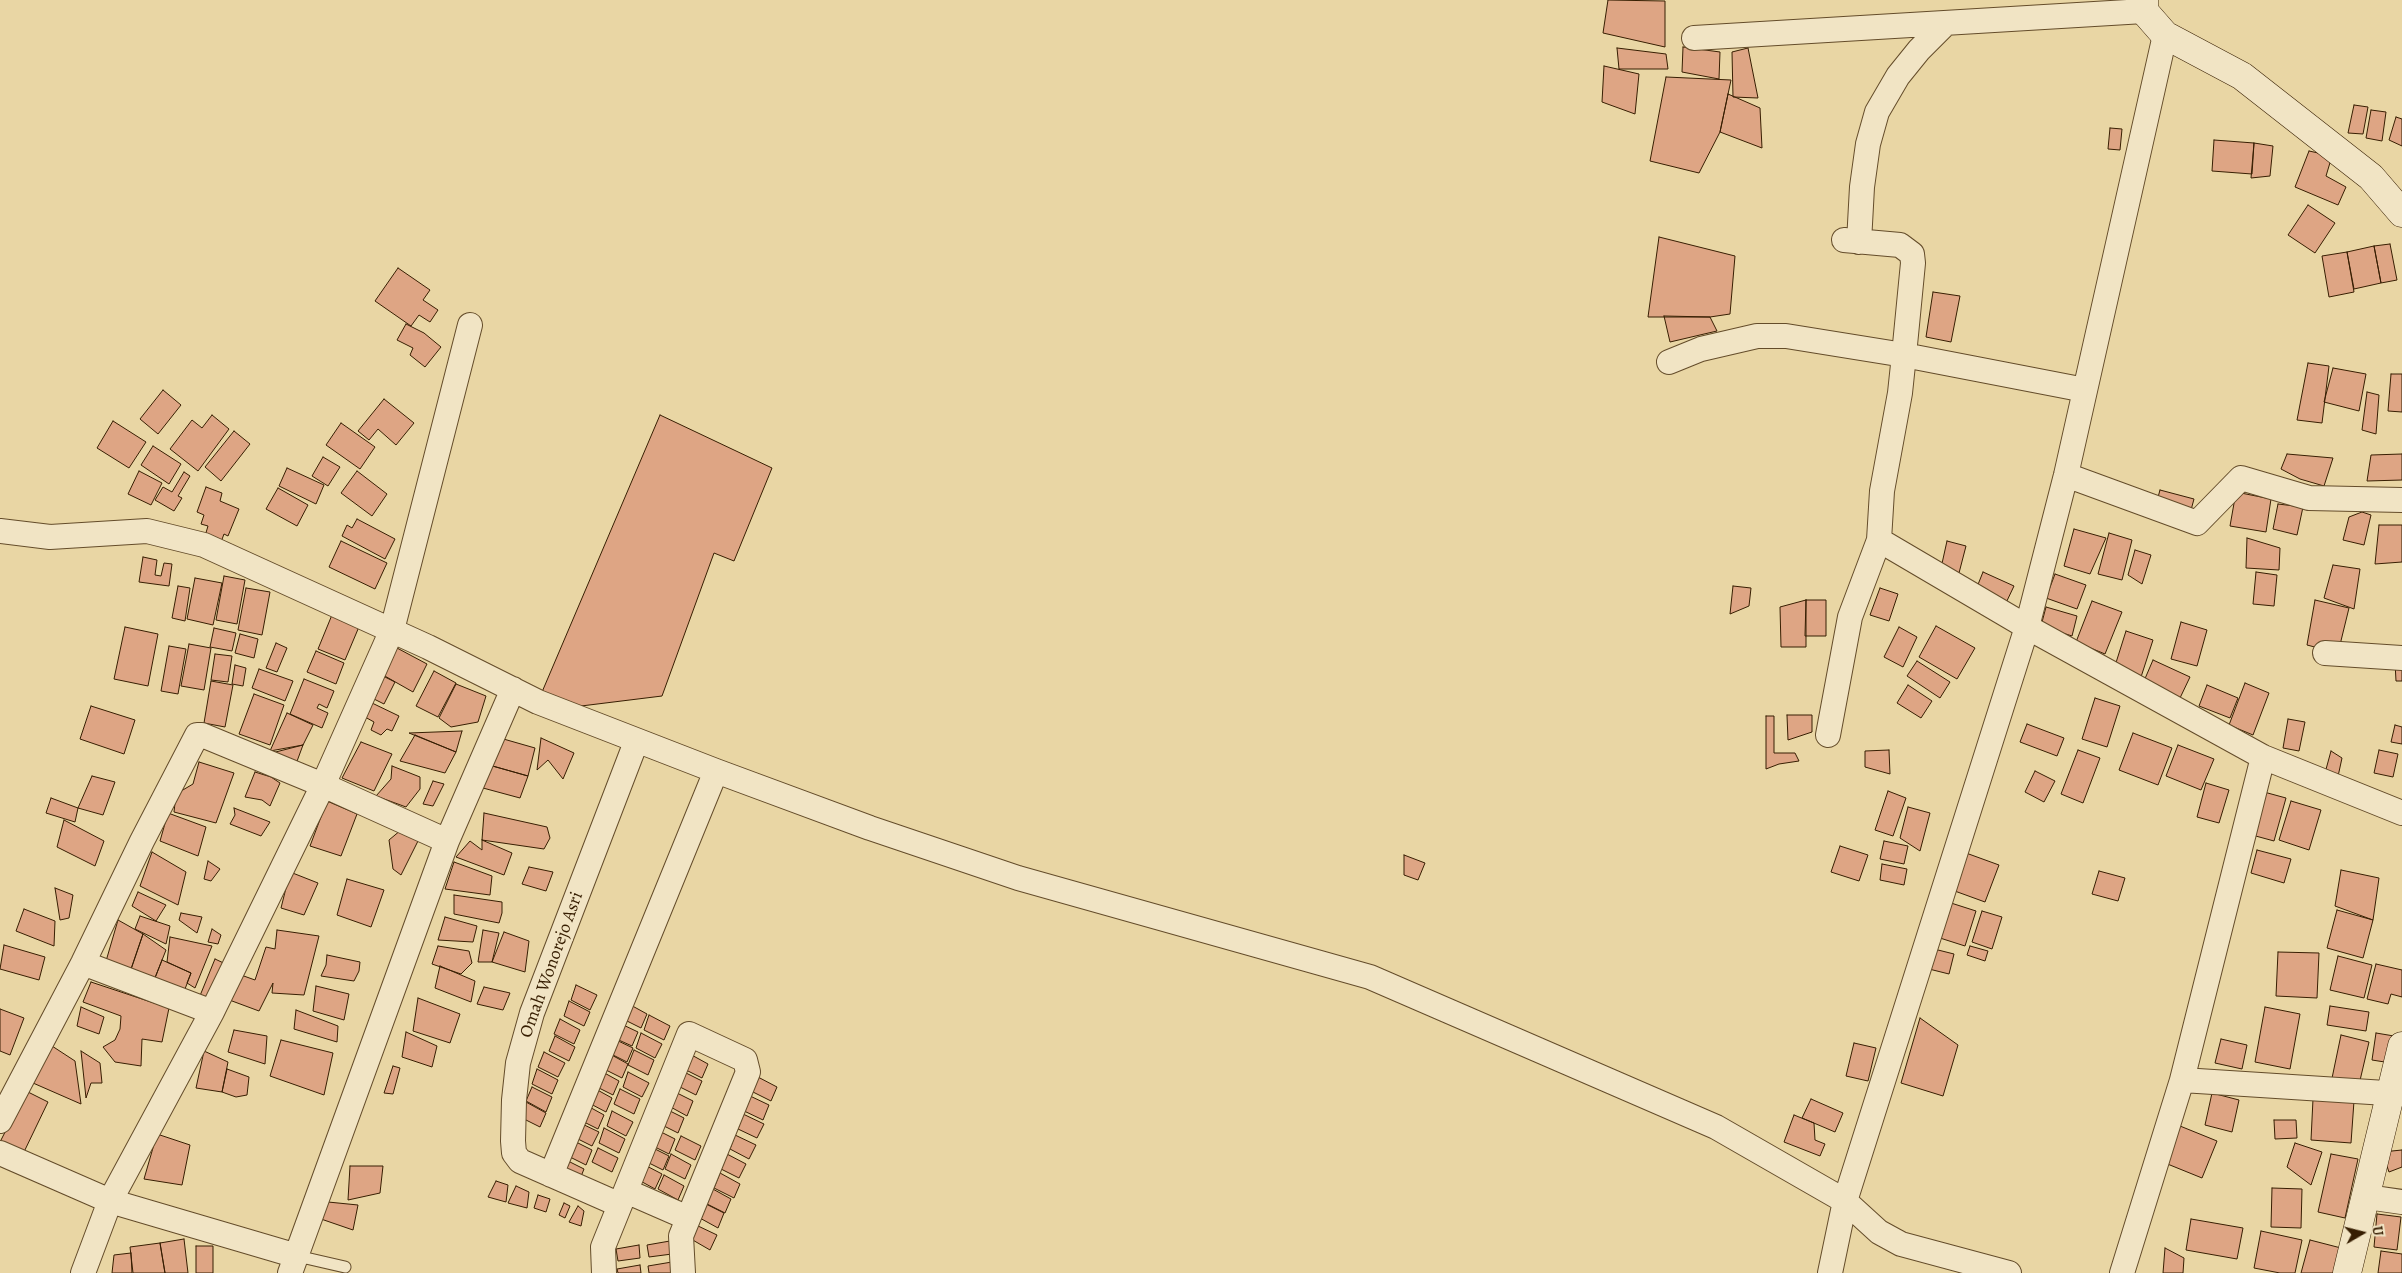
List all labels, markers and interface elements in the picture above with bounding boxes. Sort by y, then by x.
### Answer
street label: Omah Wonorejo Asri [516,889,588,1041]
north arrow [2337,1208,2387,1258]
text: U [2367,1225,2387,1237]

